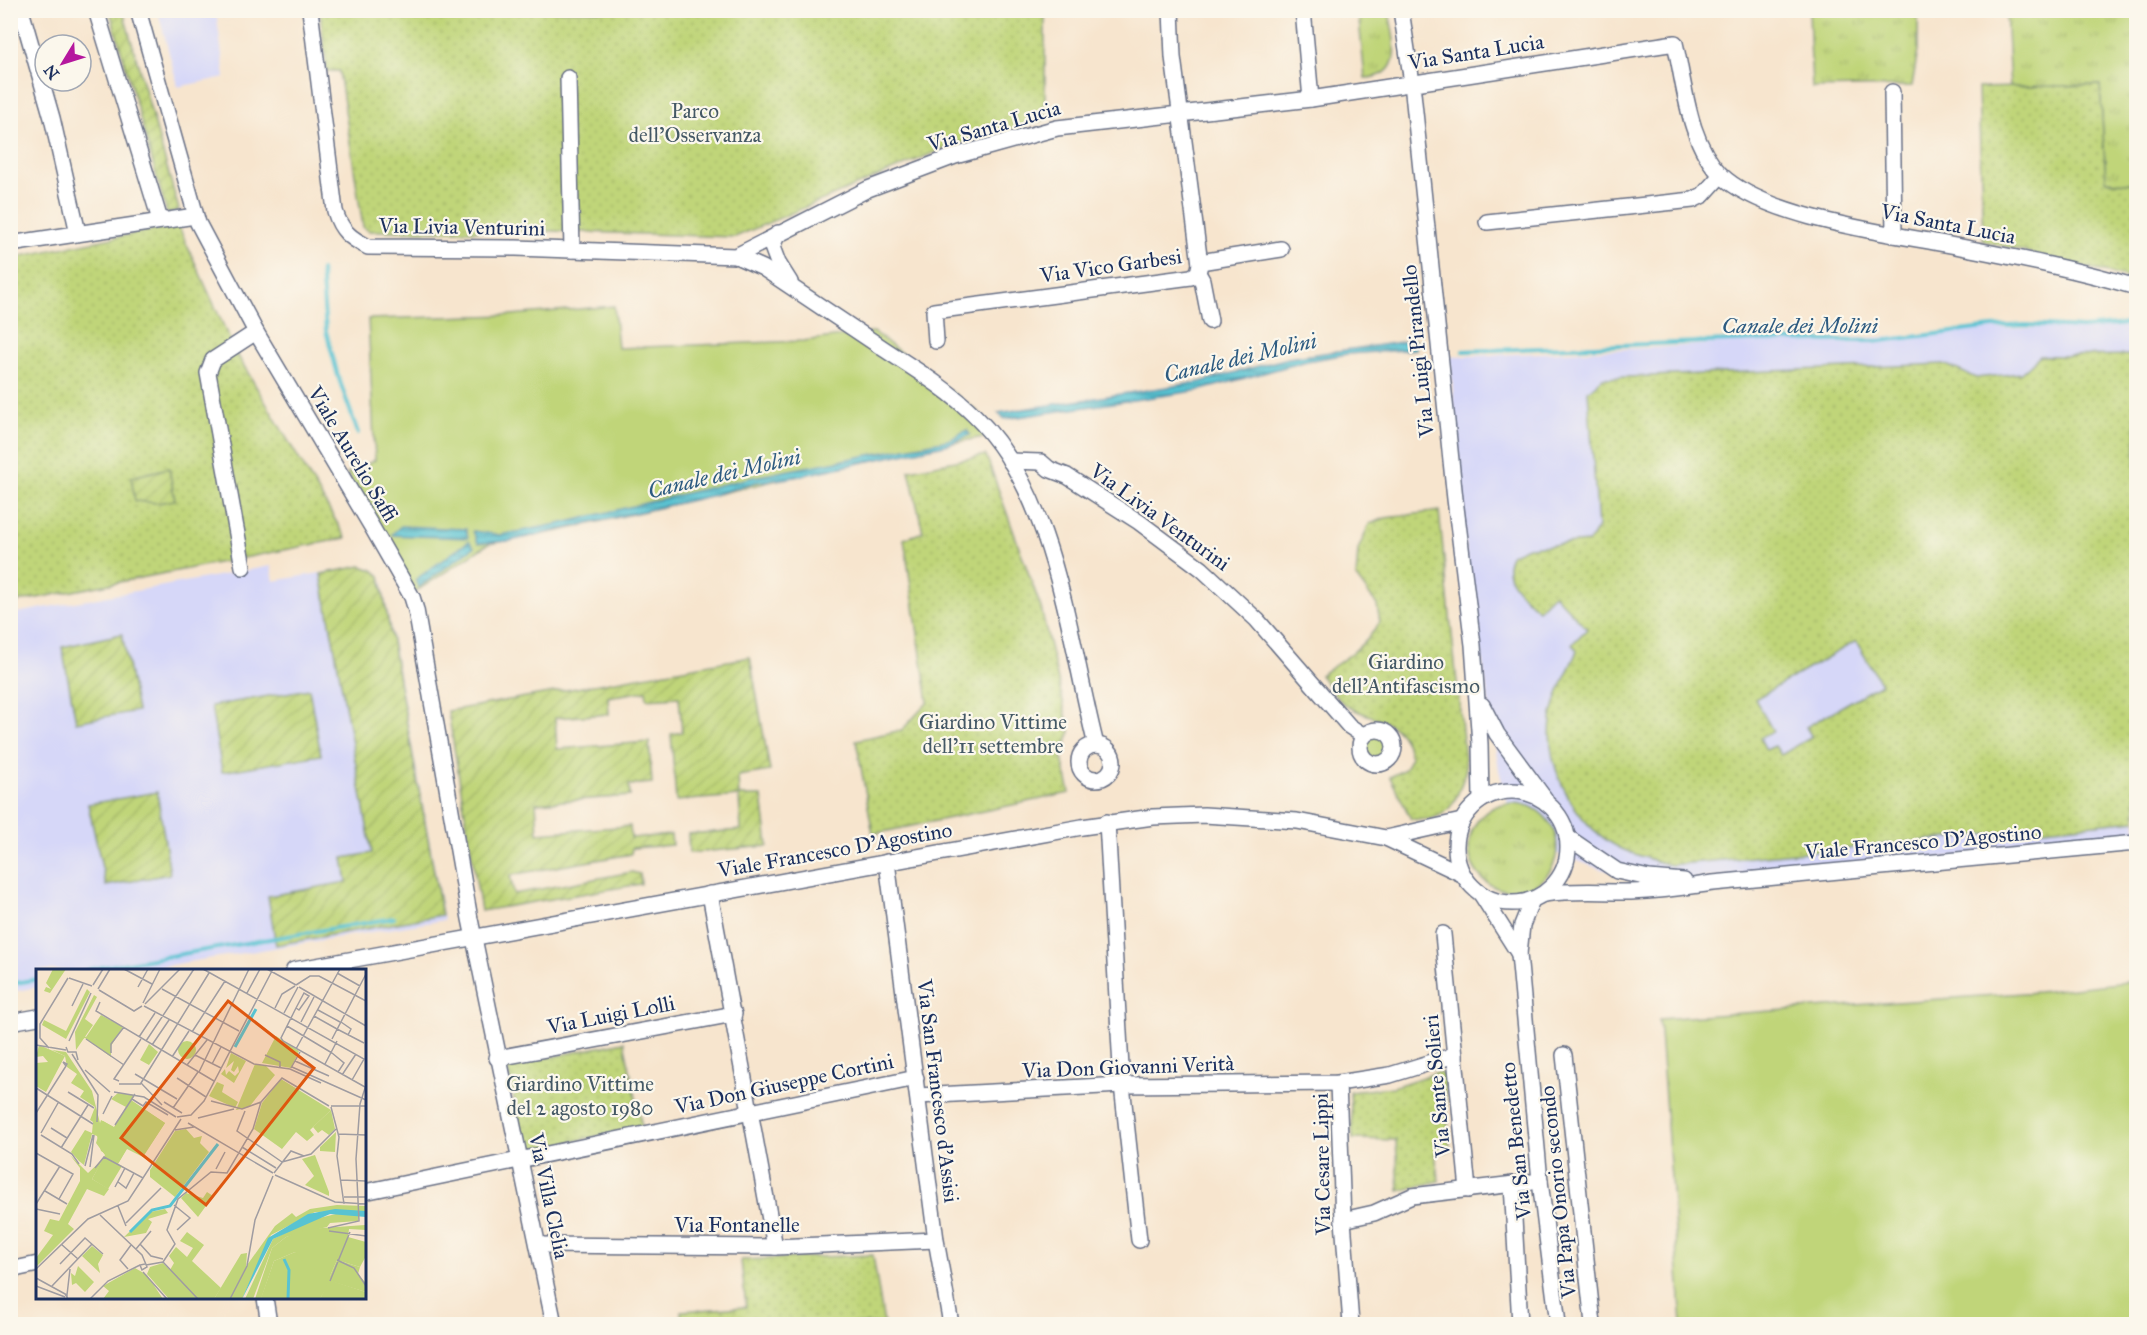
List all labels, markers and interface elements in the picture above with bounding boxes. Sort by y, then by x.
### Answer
street label: Via Santa Lucia [1405,28,1546,76]
north arrow [33,33,93,93]
text: N [40,60,63,83]
street label: Via Santa Lucia [924,95,1064,158]
park label: Parco dell'Osservanza [629,98,762,148]
street label: Via Santa Lucia [1877,198,2018,250]
street label: Via Livia Venturini [377,213,546,241]
street label: Via Vico Garbesi [1038,243,1184,289]
street label: Via Luigi Pirandello [1396,263,1440,440]
water label: Canale dei Molini [1722,312,1879,339]
water label: Canale dei Molini [1161,327,1320,388]
street label: Viale Aurelio Saffi [302,380,404,527]
water label: Canale dei Molini [645,443,804,504]
street label: Via Livia Venturini [1084,457,1235,577]
park label: Giardino dell'Antifascismo [1332,649,1480,699]
park label: Giardino Vittime dell'11 settembre [919,709,1067,759]
street label: Viale Francesco D'Agostino [715,817,954,884]
street label: Viale Francesco D'Agostino [1803,819,2043,865]
inset map [36,969,366,1299]
street label: Via San Francesco d'Assisi [911,977,965,1204]
street label: Via Luigi Lolli [544,990,677,1040]
street label: Via Sante Solieri [1418,1013,1456,1159]
street label: Via Don Giuseppe Cortini [671,1048,896,1120]
street label: Via Don Giovanni Verità [1021,1050,1235,1084]
street label: Via San Benedetto [1495,1061,1537,1222]
park label: Giardino Vittime del 2 agosto 1980 [506,1071,654,1121]
street label: Via Papa Onorio secondo [1534,1084,1582,1301]
street label: Via Cesare Lippi [1308,1092,1336,1236]
street label: Via Villa Clelia [523,1130,575,1261]
street label: Via Fontanelle [673,1212,800,1238]

